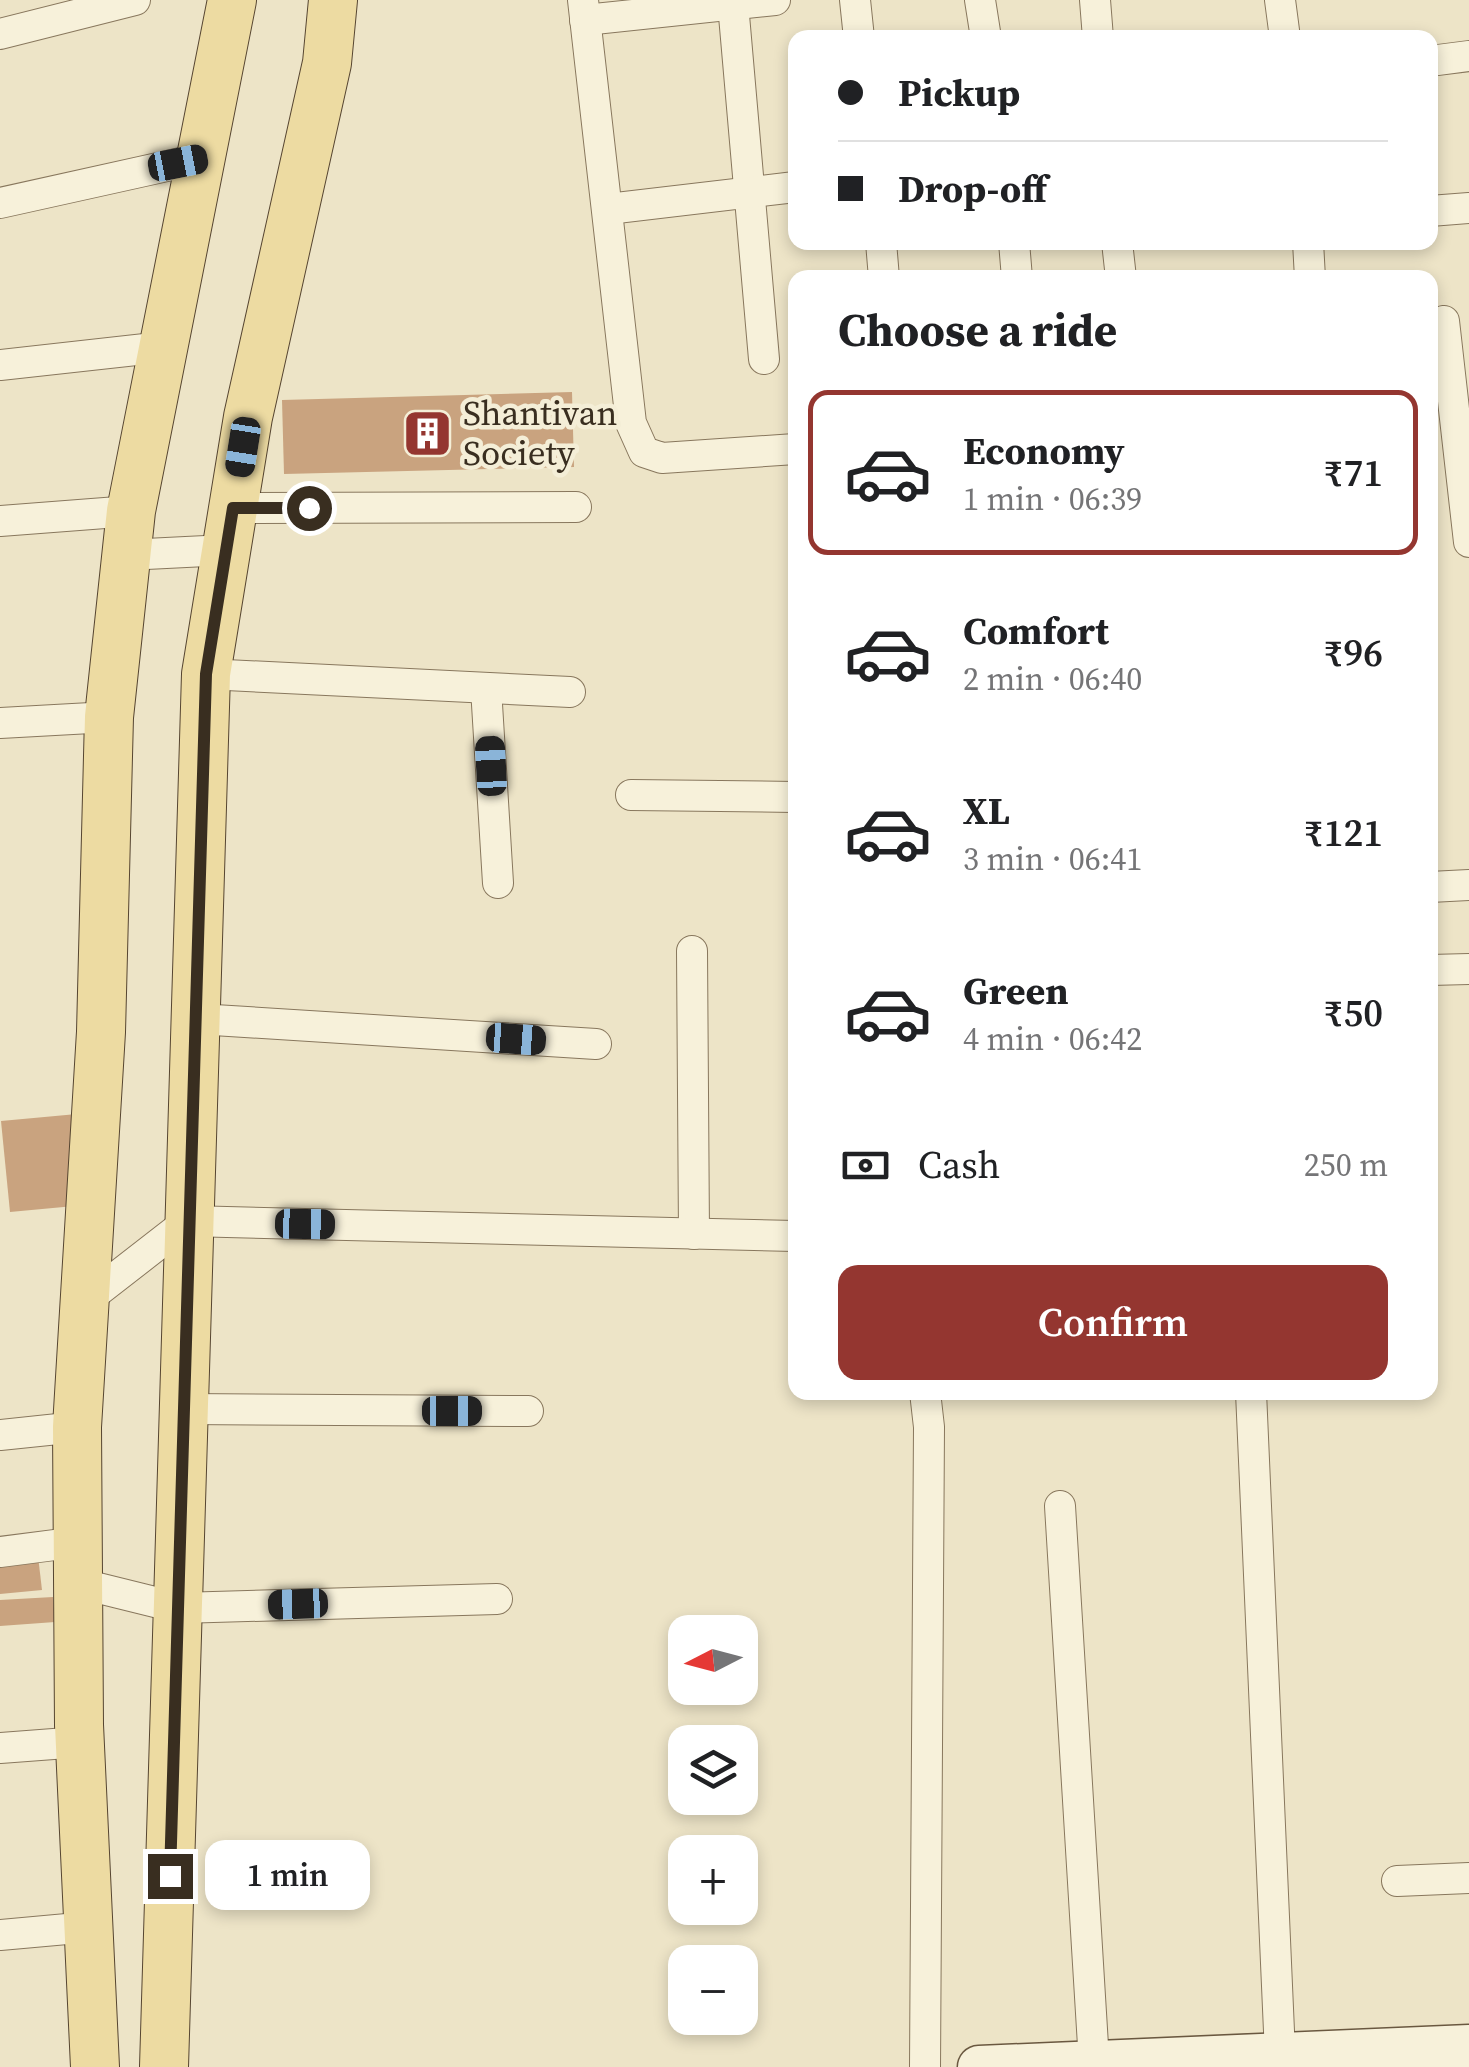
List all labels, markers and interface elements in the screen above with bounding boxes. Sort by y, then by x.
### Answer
text: Pickup [898,67,1020,119]
car [146,143,210,183]
text: Drop-off [898,163,1047,215]
text: Choose a ride [838,299,1117,361]
place label: Shantivan Society [463,389,618,477]
building icon: Shantivan Society [402,407,454,459]
car [223,415,263,479]
text: Economy [963,425,1125,477]
icon: car [843,428,933,518]
text: ₹71 [1324,447,1383,499]
text: 1 min · 06:39 [963,477,1142,521]
route start [287,486,332,531]
text: Comfort [963,605,1109,657]
icon: car [843,608,933,698]
text: ₹96 [1324,627,1383,679]
text: 2 min · 06:40 [963,657,1142,701]
car [474,735,508,797]
text: XL [963,785,1010,837]
icon: car [843,788,933,878]
text: ₹121 [1304,807,1383,859]
text: 3 min · 06:41 [963,837,1142,881]
text: Green [963,965,1069,1017]
icon: car [843,968,933,1058]
text: ₹50 [1324,987,1383,1039]
text: 4 min · 06:42 [963,1017,1142,1061]
car [485,1022,547,1056]
icon: cash [838,1138,893,1193]
text: Cash [918,1139,1000,1191]
text: 250 m [1304,1143,1388,1187]
car [275,1208,335,1240]
button: Confirm [838,1265,1388,1380]
car [422,1396,482,1426]
car [267,1588,329,1620]
north arrow [668,1615,758,1705]
map controls [668,1615,758,2035]
button: layers [668,1725,758,1815]
button: + [668,1835,758,1925]
callout: 1 min [205,1841,370,1911]
text: 1 min [246,1853,329,1897]
route end [148,1854,193,1899]
button: − [668,1945,758,2035]

